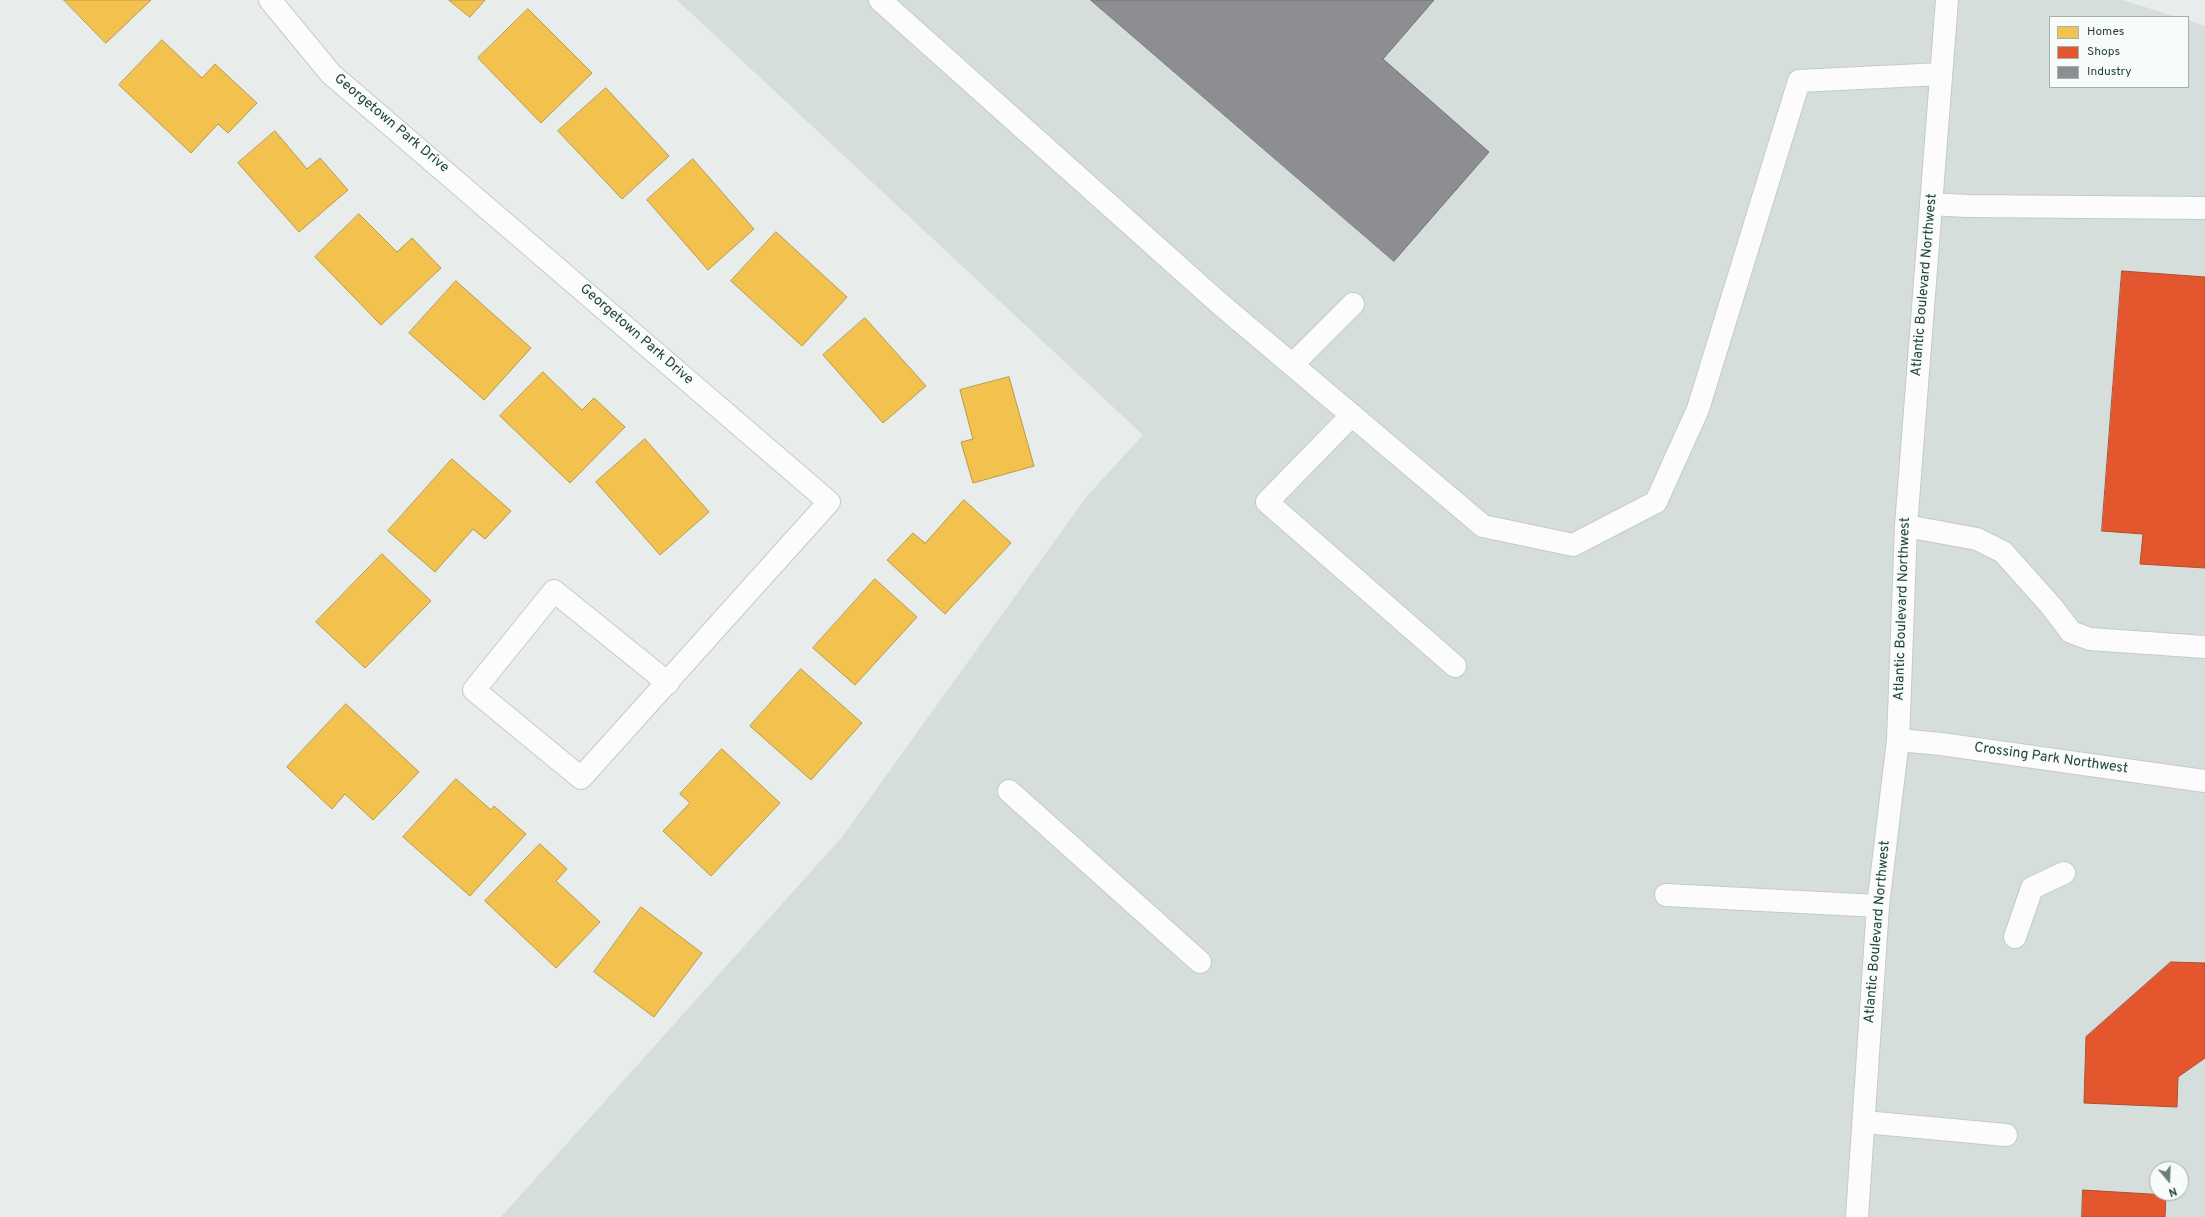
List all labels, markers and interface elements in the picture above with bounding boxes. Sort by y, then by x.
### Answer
legend [2049,16,2189,88]
text: Homes [2087,24,2124,40]
text: Shops [2087,44,2120,60]
text: Industry [2087,64,2132,80]
street label: Georgetown Park Drive [330,71,452,177]
street label: Atlantic Boulevard Northwest [1909,193,1941,377]
street label: Georgetown Park Drive [576,281,696,389]
street label: Atlantic Boulevard Northwest [1891,517,1915,701]
street label: Crossing Park Northwest [1973,740,2129,778]
street label: Atlantic Boulevard Northwest [1862,840,1894,1024]
north arrow [2149,1161,2189,1201]
text: N [2167,1183,2179,1199]

